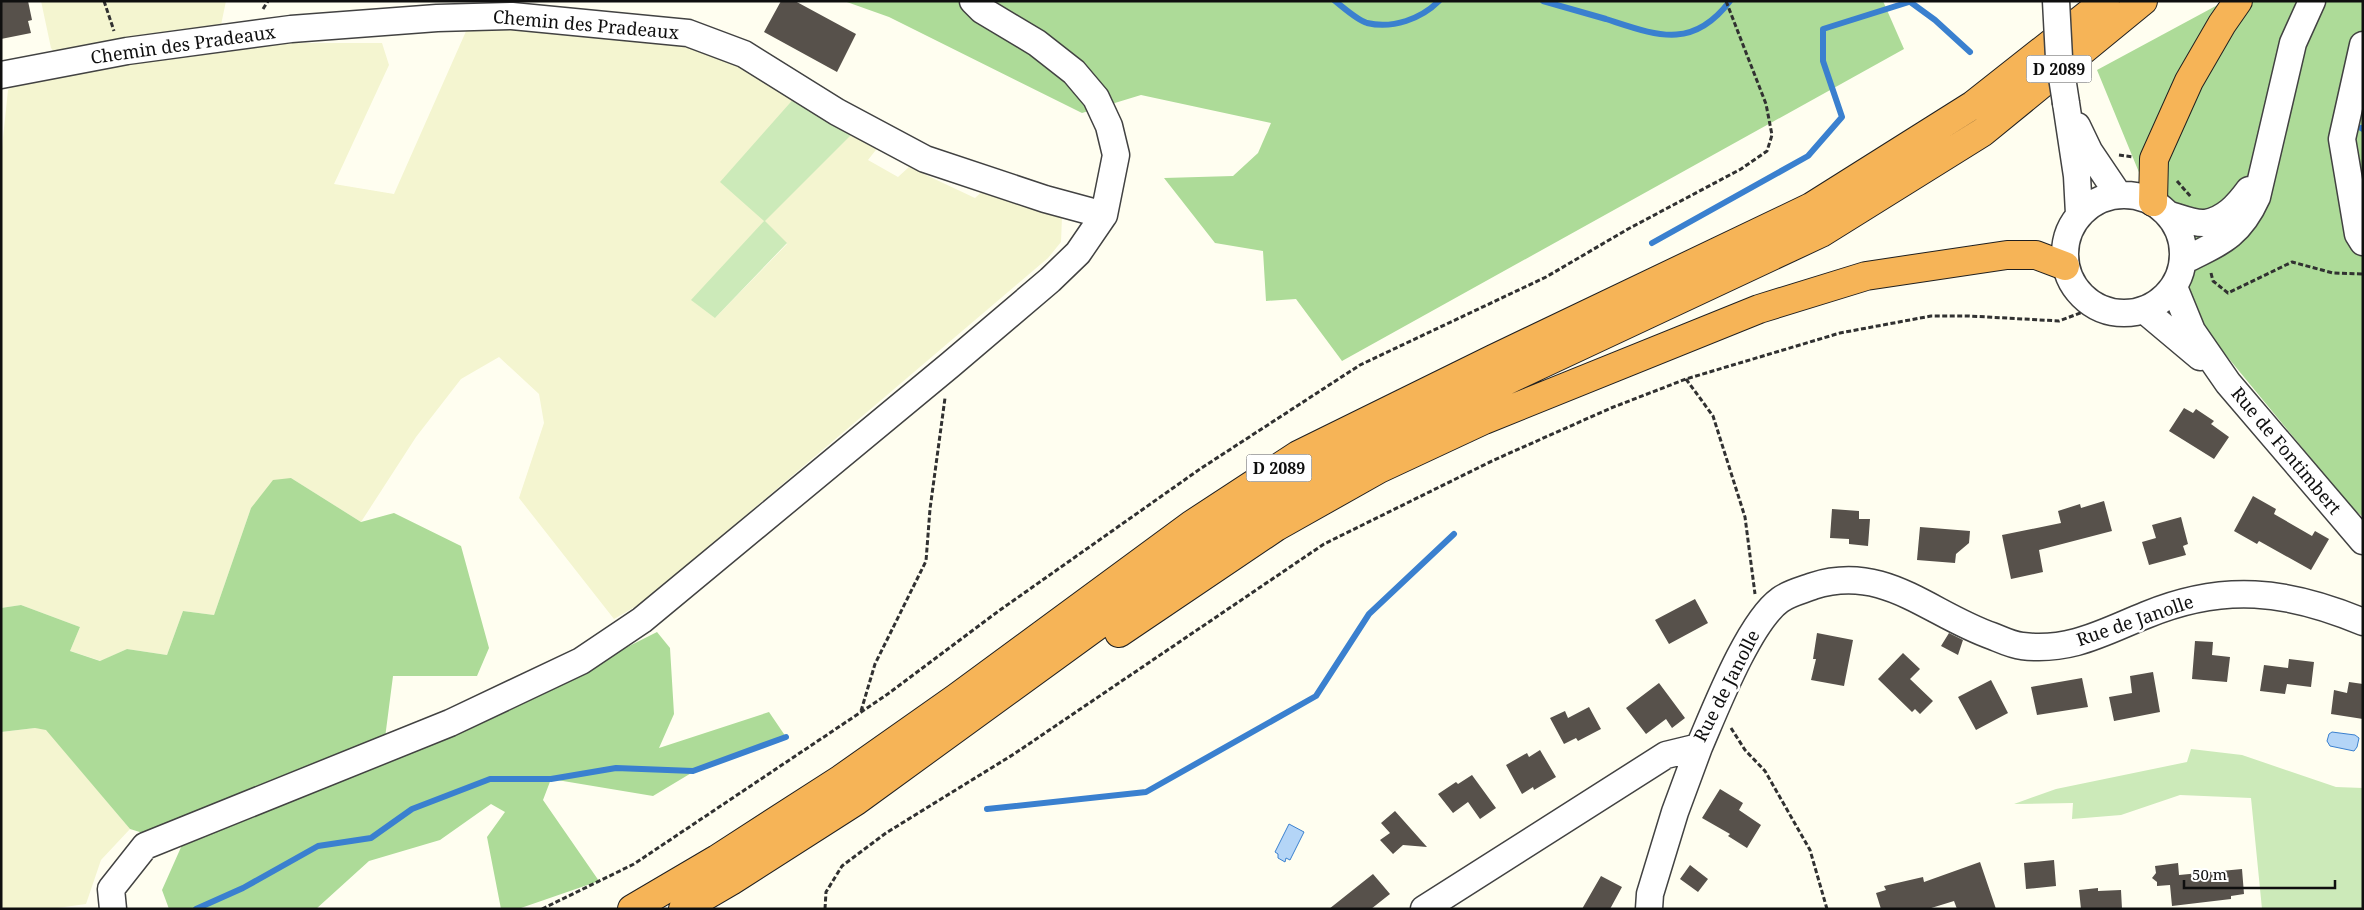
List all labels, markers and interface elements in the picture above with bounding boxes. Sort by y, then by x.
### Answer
street label: Chemin des Pradeaux [492,4,681,44]
street label: Chemin des Pradeaux [89,19,277,69]
road number: D 2089 [2026,56,2092,82]
street label: Rue de Fontimbert [2226,382,2347,519]
road number: D 2089 [1246,454,1312,482]
street label: Rue de Janolle [2073,589,2196,651]
street label: Rue de Janolle [1688,626,1765,745]
scale bar [2184,858,2335,890]
text: 50 m [2192,864,2227,884]

